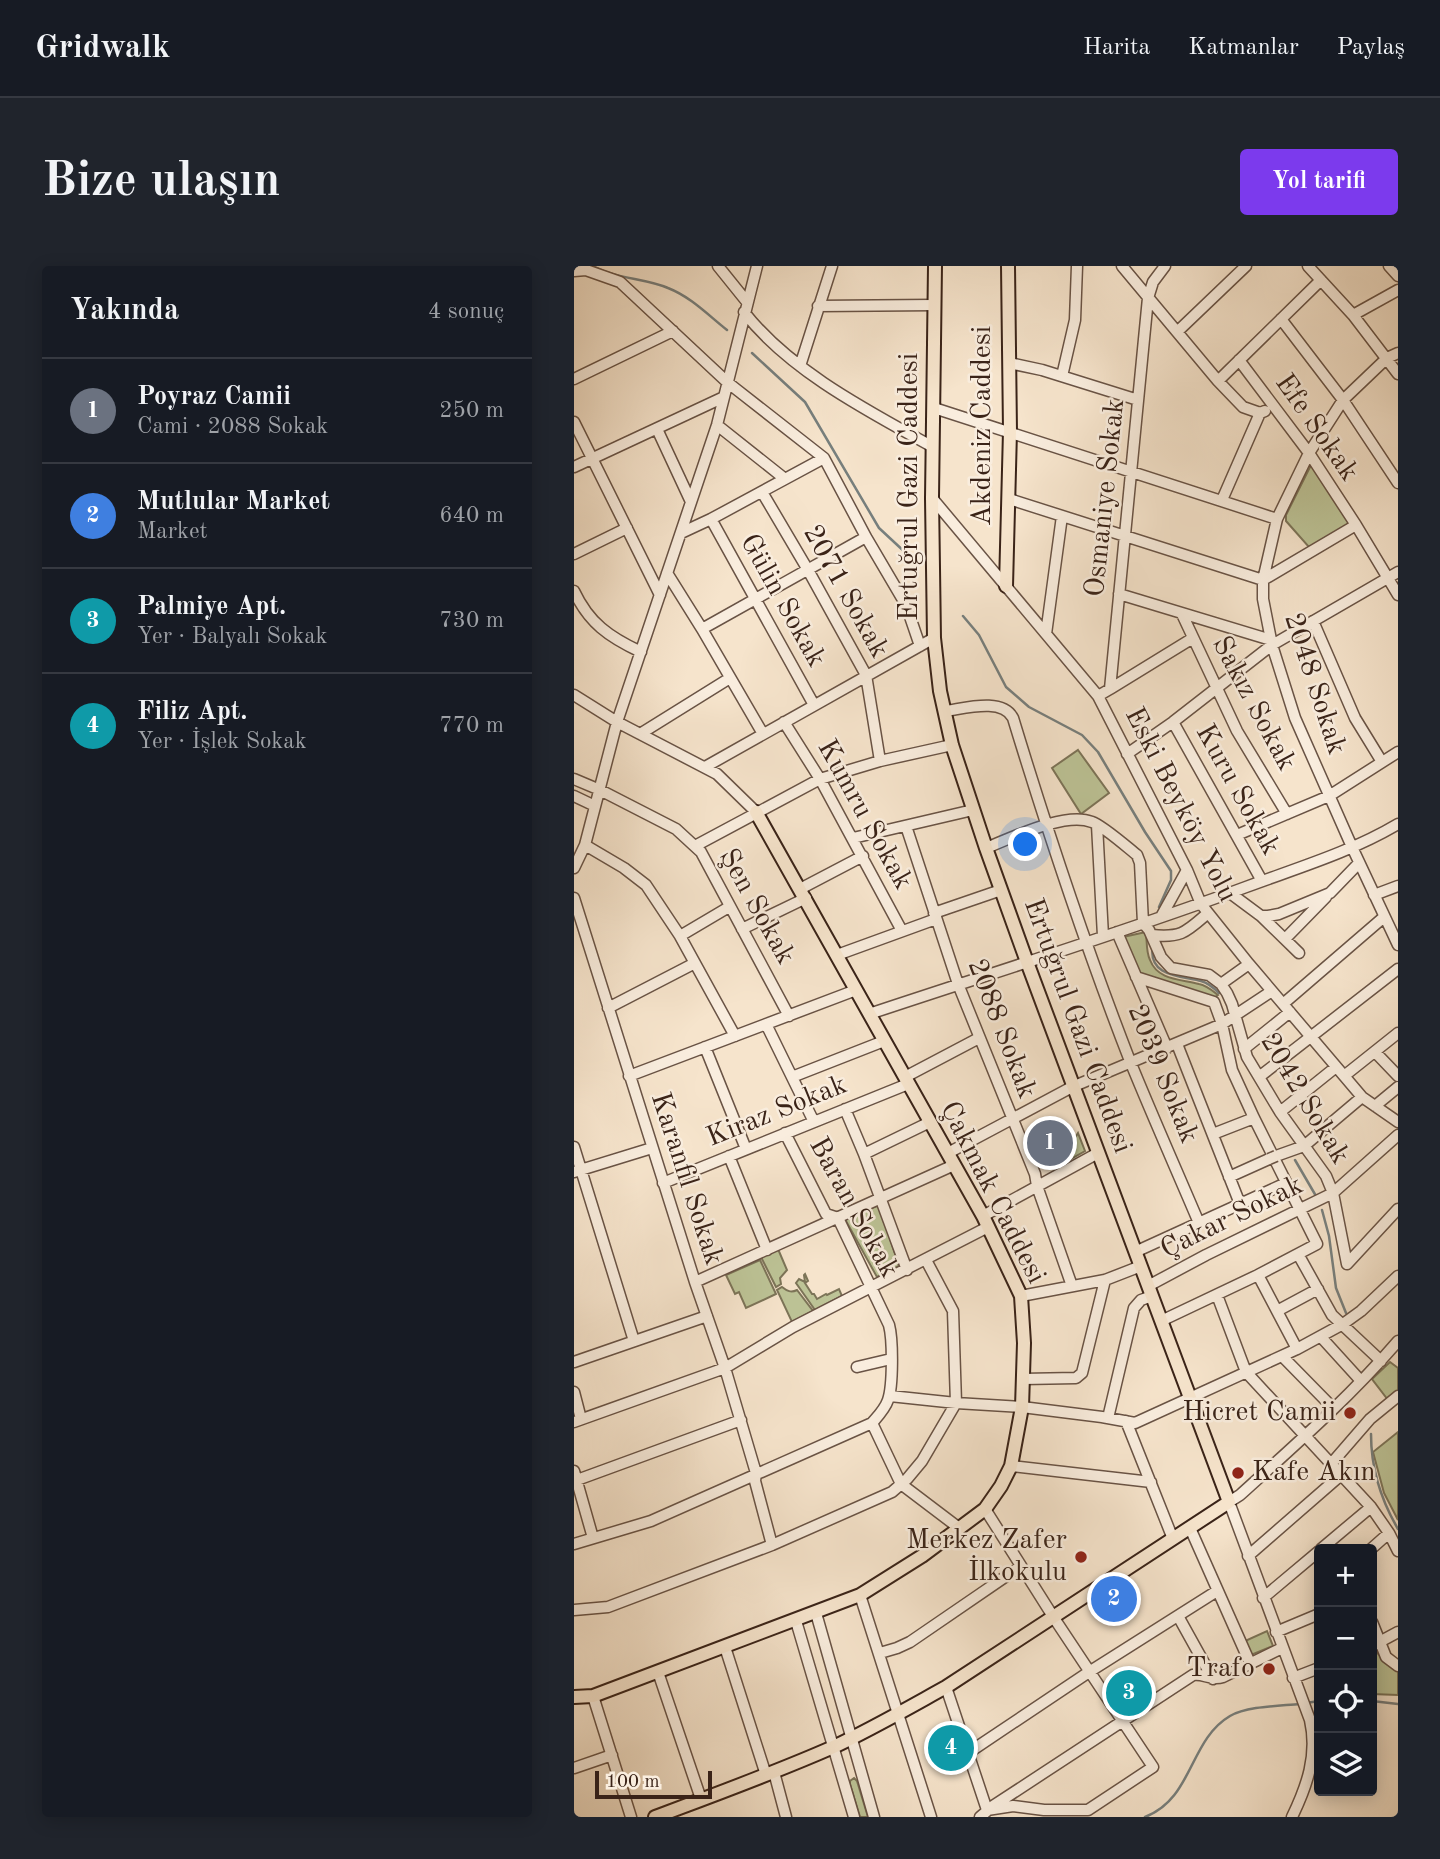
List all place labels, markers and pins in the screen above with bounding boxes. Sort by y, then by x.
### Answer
pin: 1 [1027,1117,1073,1169]
place label: Hicret Camii [1182,1399,1336,1427]
marker: Hicret Camii [1342,1405,1358,1421]
place label: Kafe Akın [1252,1459,1376,1487]
marker: Kafe Akın [1230,1465,1246,1481]
place label: Merkez Zafer İlkokulu [906,1527,1067,1587]
marker: Merkez Zafer İlkokulu [1073,1549,1089,1565]
pin: 2 [1091,1573,1137,1625]
place label: Trafo [1187,1655,1255,1683]
marker: Trafo [1261,1661,1277,1677]
pin: 3 [1106,1667,1152,1719]
pin: 4 [928,1722,974,1774]

